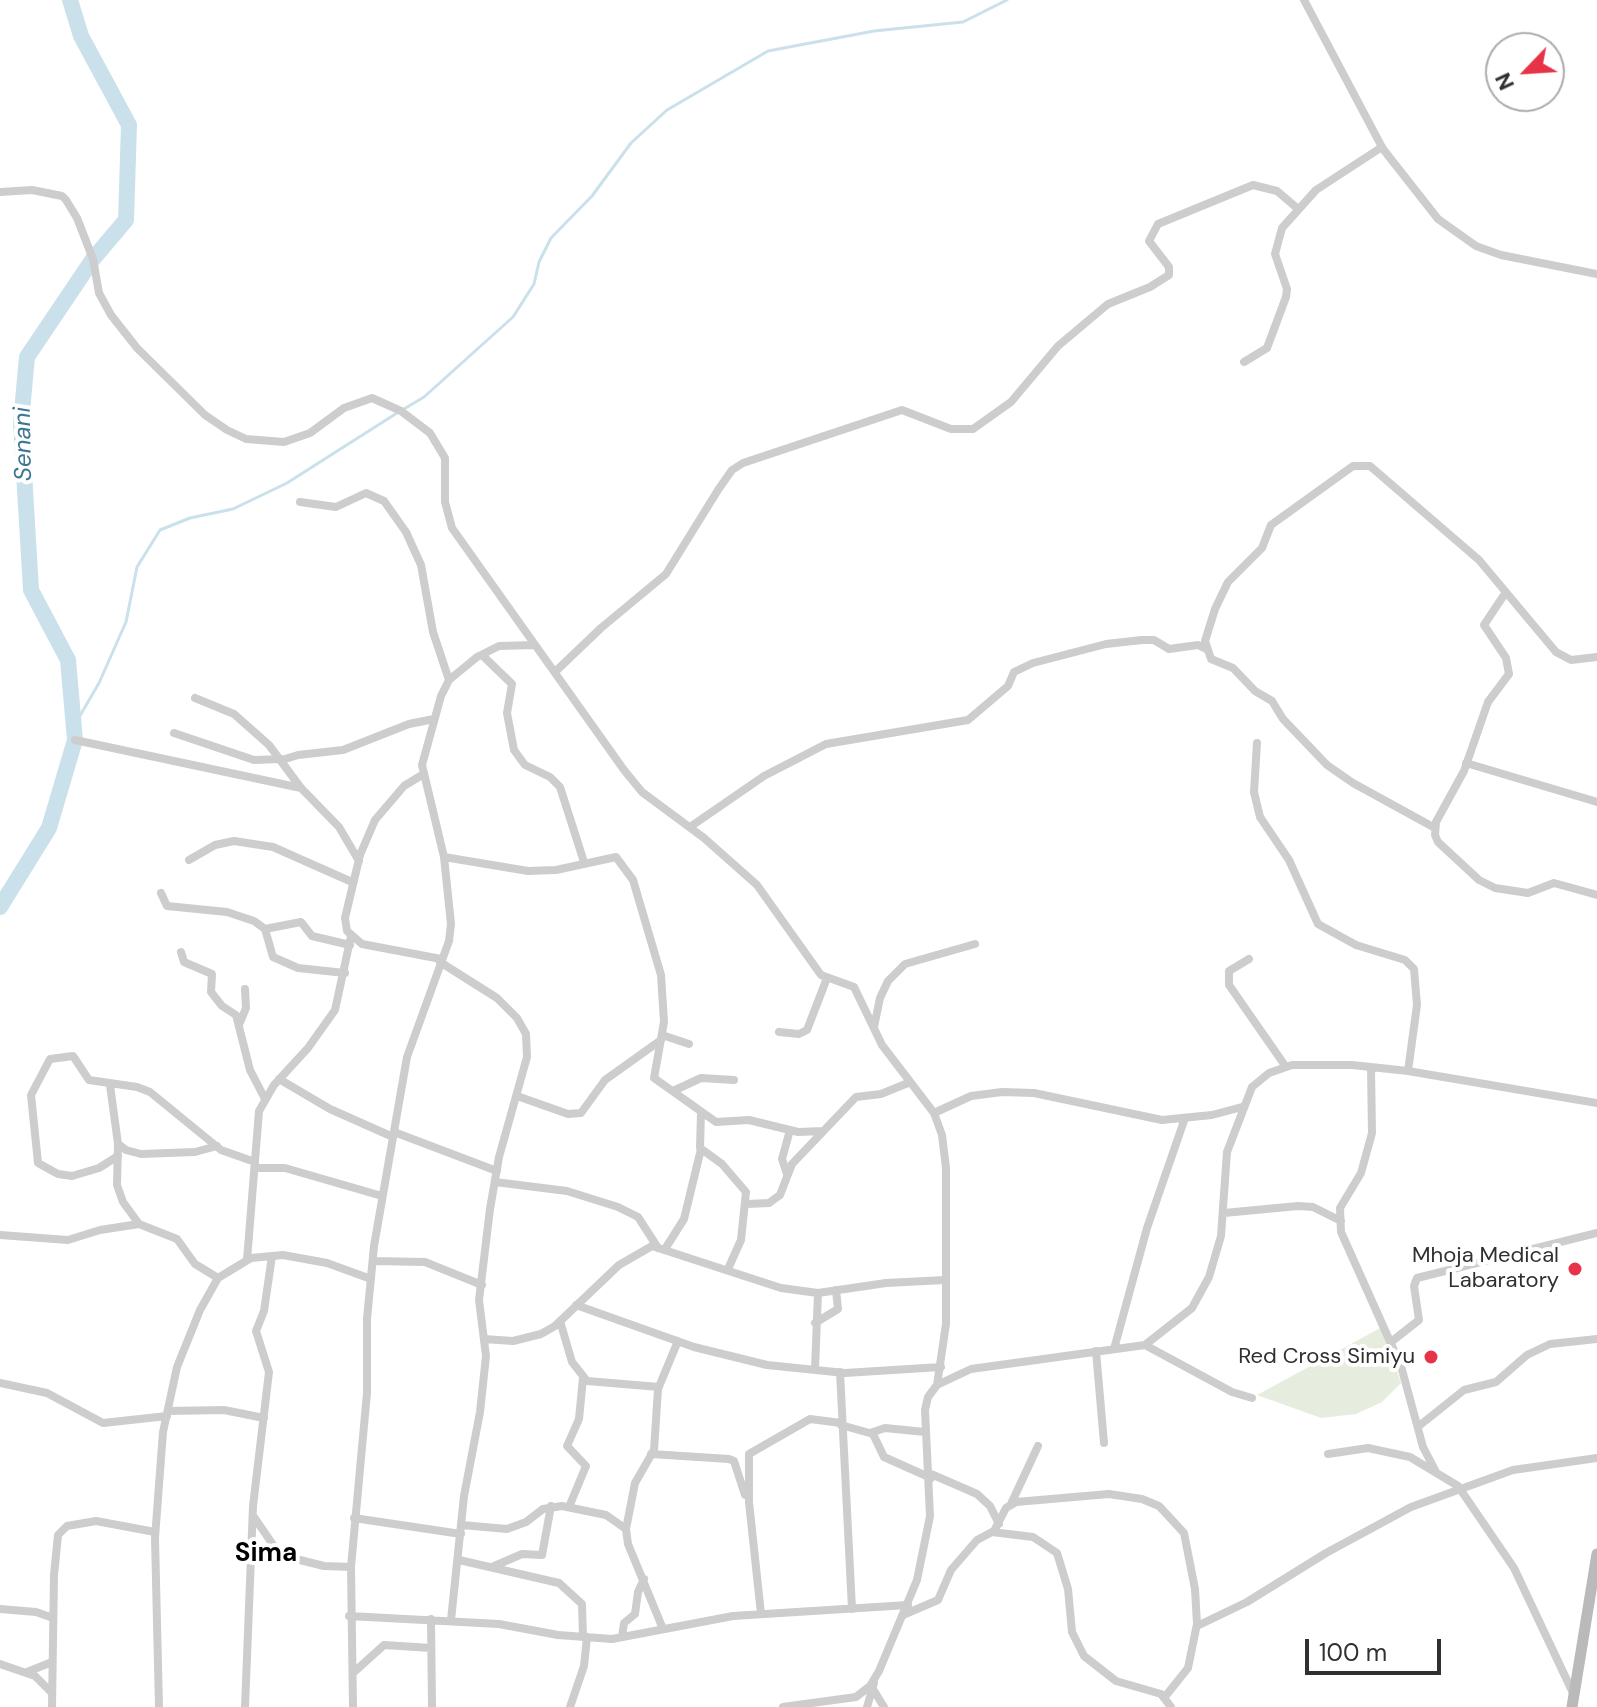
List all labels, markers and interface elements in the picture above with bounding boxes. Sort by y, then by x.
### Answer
north arrow [1485,32,1565,112]
text: N [1488,68,1521,95]
water label: Senani [9,407,39,481]
place label: Mhoja Medical Labaratory [1412,1243,1559,1294]
marker: Mhoja Medical Labaratory [1566,1260,1584,1278]
place label: Red Cross Simiyu [1238,1344,1415,1370]
marker: Red Cross Simiyu [1422,1348,1440,1366]
district label: Sima [235,1538,297,1570]
scale bar [1309,1623,1445,1673]
text: 100 m [1319,1637,1387,1668]

